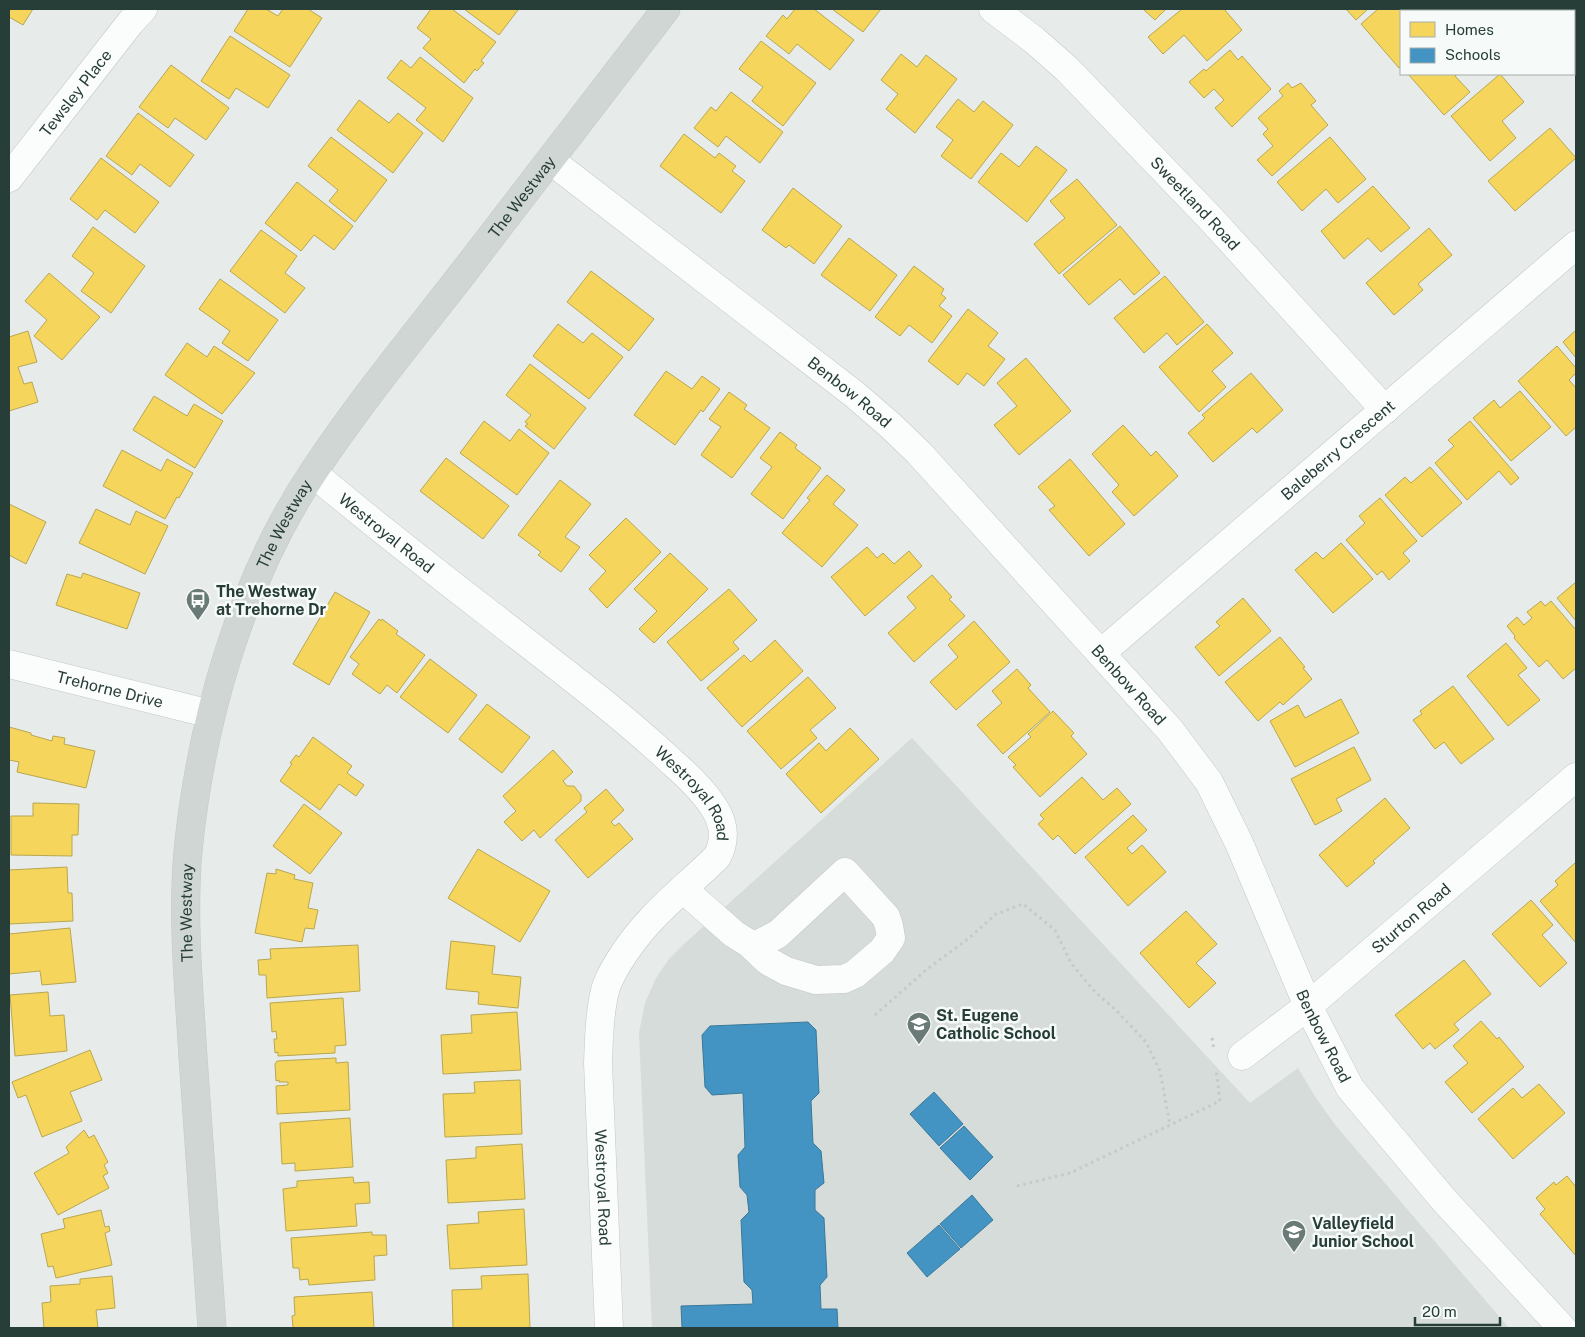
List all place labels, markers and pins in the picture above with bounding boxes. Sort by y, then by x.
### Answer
place label: The Westway at Trehorne Dr [216,582,327,619]
bus stop icon: The Westway at Trehorne Dr [185,587,211,621]
place label: St. Eugene Catholic School [936,1006,1056,1043]
school or university icon: St. Eugene Catholic School [906,1011,932,1045]
place label: Valleyfield Junior School [1312,1214,1414,1251]
school or university icon: Valleyfield Junior School [1281,1219,1307,1253]

